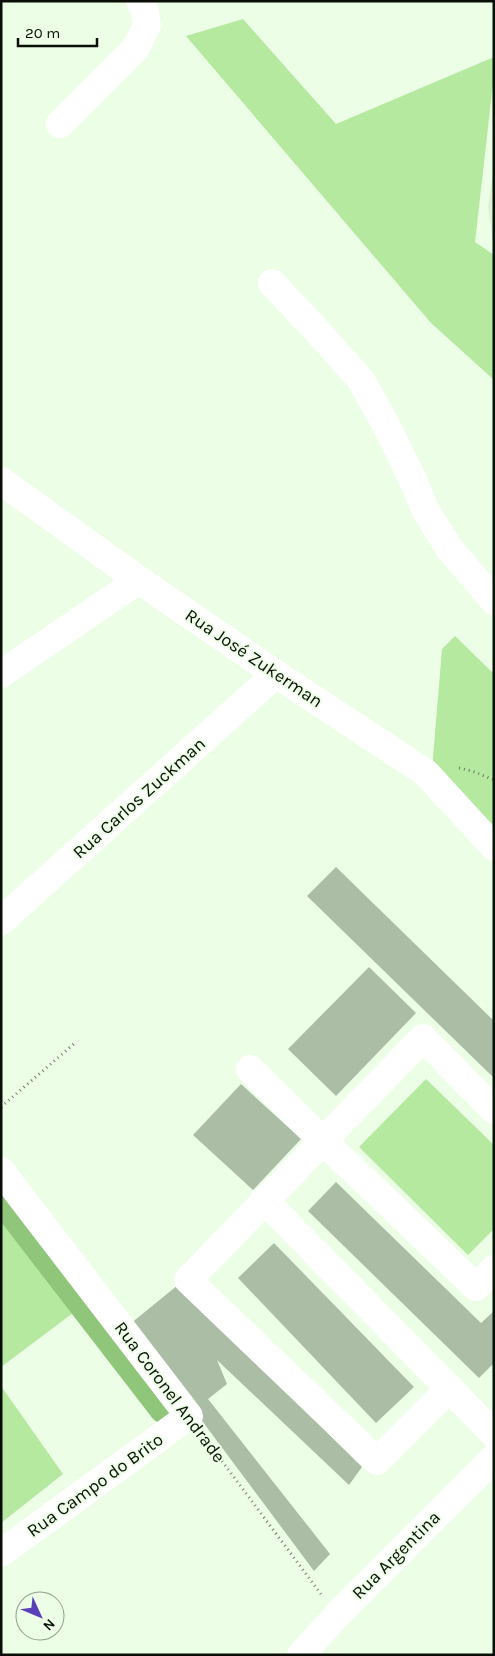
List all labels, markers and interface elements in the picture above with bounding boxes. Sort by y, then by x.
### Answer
scale bar [18,15,96,47]
text: 20 m [25,24,60,42]
street label: Rua José Zukerman [181,604,327,712]
street label: Rua Carlos Zuckman [68,733,210,863]
street label: Rua Coronel Andrade [110,1317,230,1467]
street label: Rua Campo do Brito [23,1428,167,1542]
street label: Rua Argentina [347,1506,445,1604]
north arrow [15,1591,65,1641]
text: N [39,1615,59,1634]

